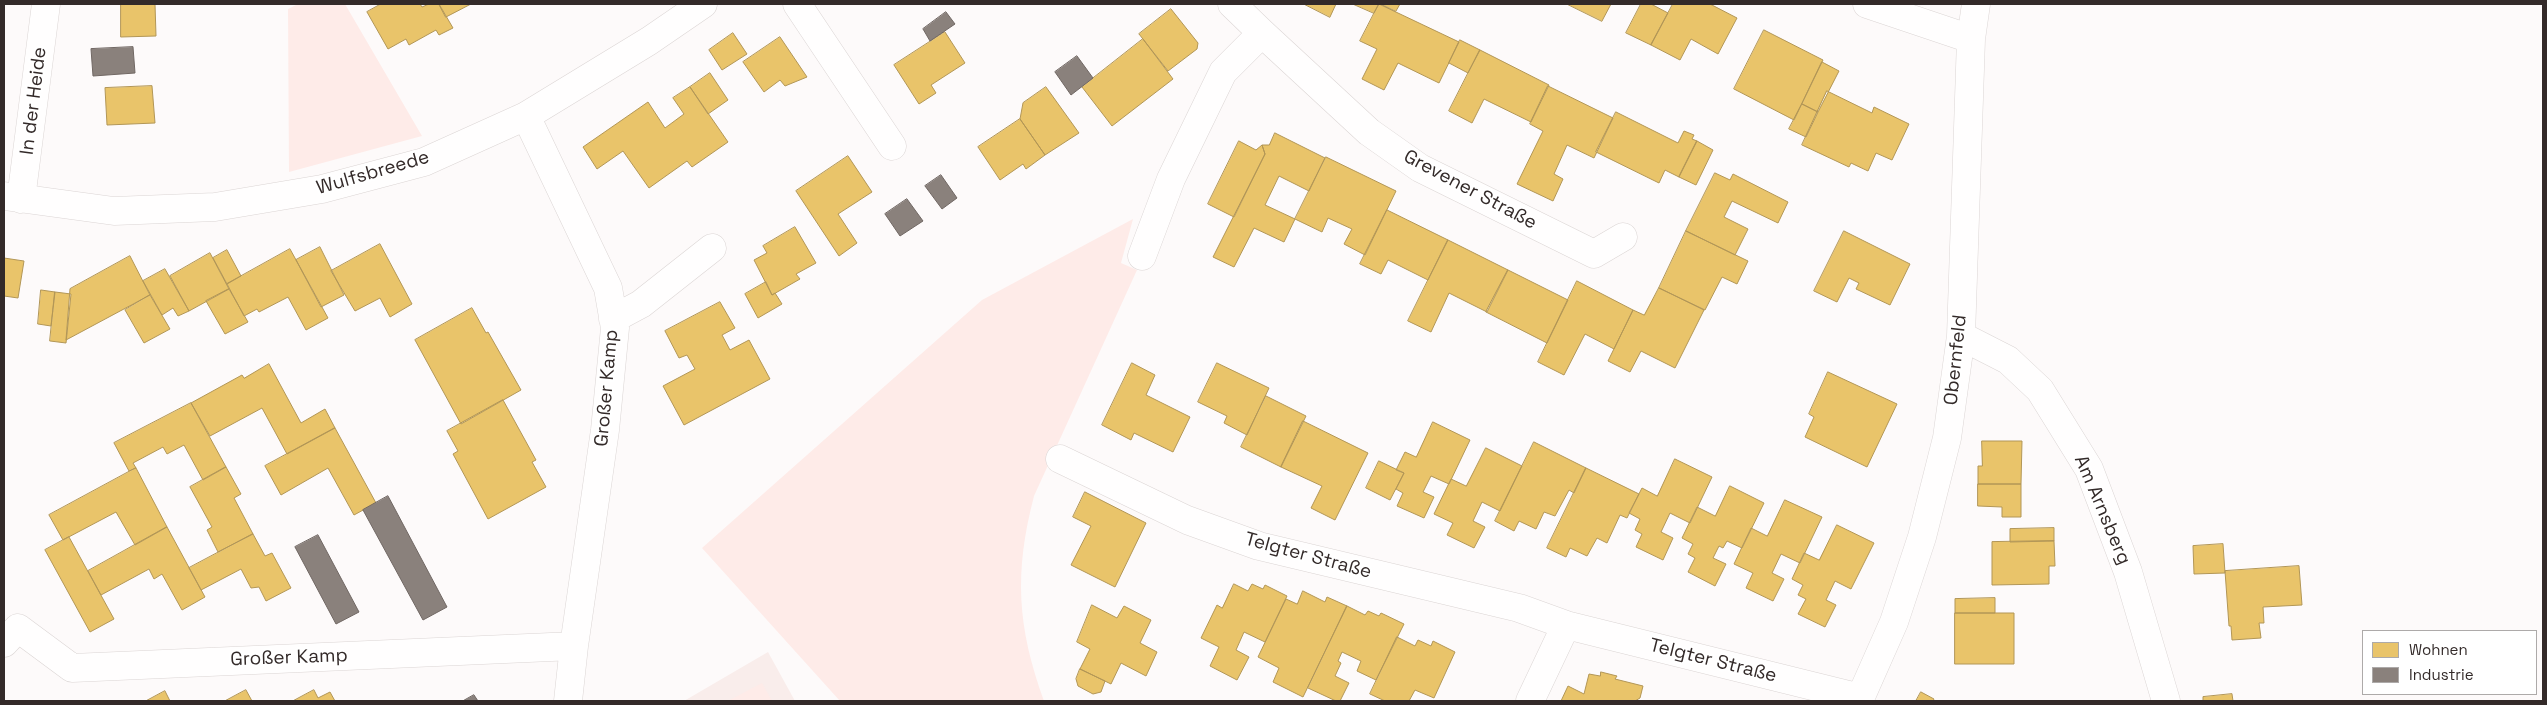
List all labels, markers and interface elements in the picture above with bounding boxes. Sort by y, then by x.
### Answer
street label: In der Heide [16,46,52,156]
street label: Grevener Straße [1399,145,1541,235]
street label: Wulfsbreede [314,146,432,200]
street label: Obernfeld [1940,314,1972,406]
street label: Großer Kamp [591,329,623,447]
street label: Am Arnsberg [2069,452,2135,568]
street label: Telgter Straße [1242,528,1374,584]
legend [2362,630,2537,695]
street label: Telgter Straße [1647,634,1779,688]
text: Wohnen [2409,640,2468,659]
street label: Großer Kamp [230,645,348,671]
text: Industrie [2409,665,2474,684]

